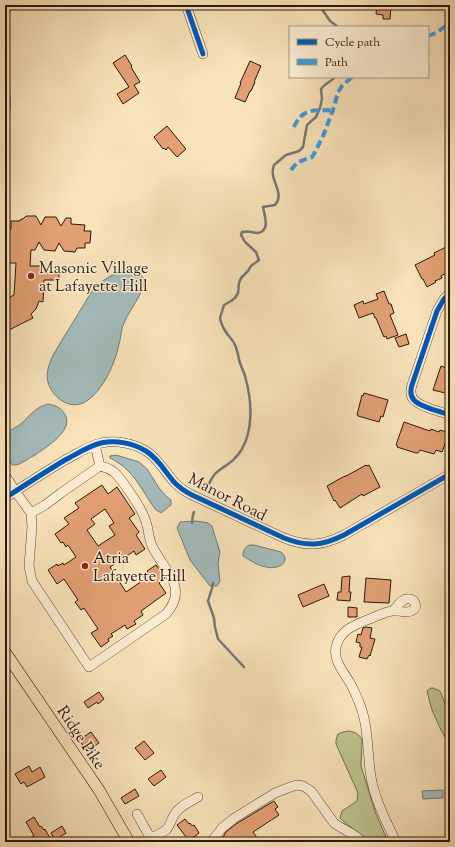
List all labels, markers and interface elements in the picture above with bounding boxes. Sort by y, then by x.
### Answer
legend [289,26,429,78]
text: Cycle path [325,34,380,52]
text: Path [325,54,348,72]
place label: Masonic Village at Lafayette Hill [39,258,148,299]
marker: Masonic Village at Lafayette Hill [26,271,36,281]
street label: Manor Road [184,469,270,528]
place label: Atria Lafayette Hill [93,548,186,589]
marker: Atria Lafayette Hill [80,561,90,571]
street label: Ridge Pike [50,702,110,775]

